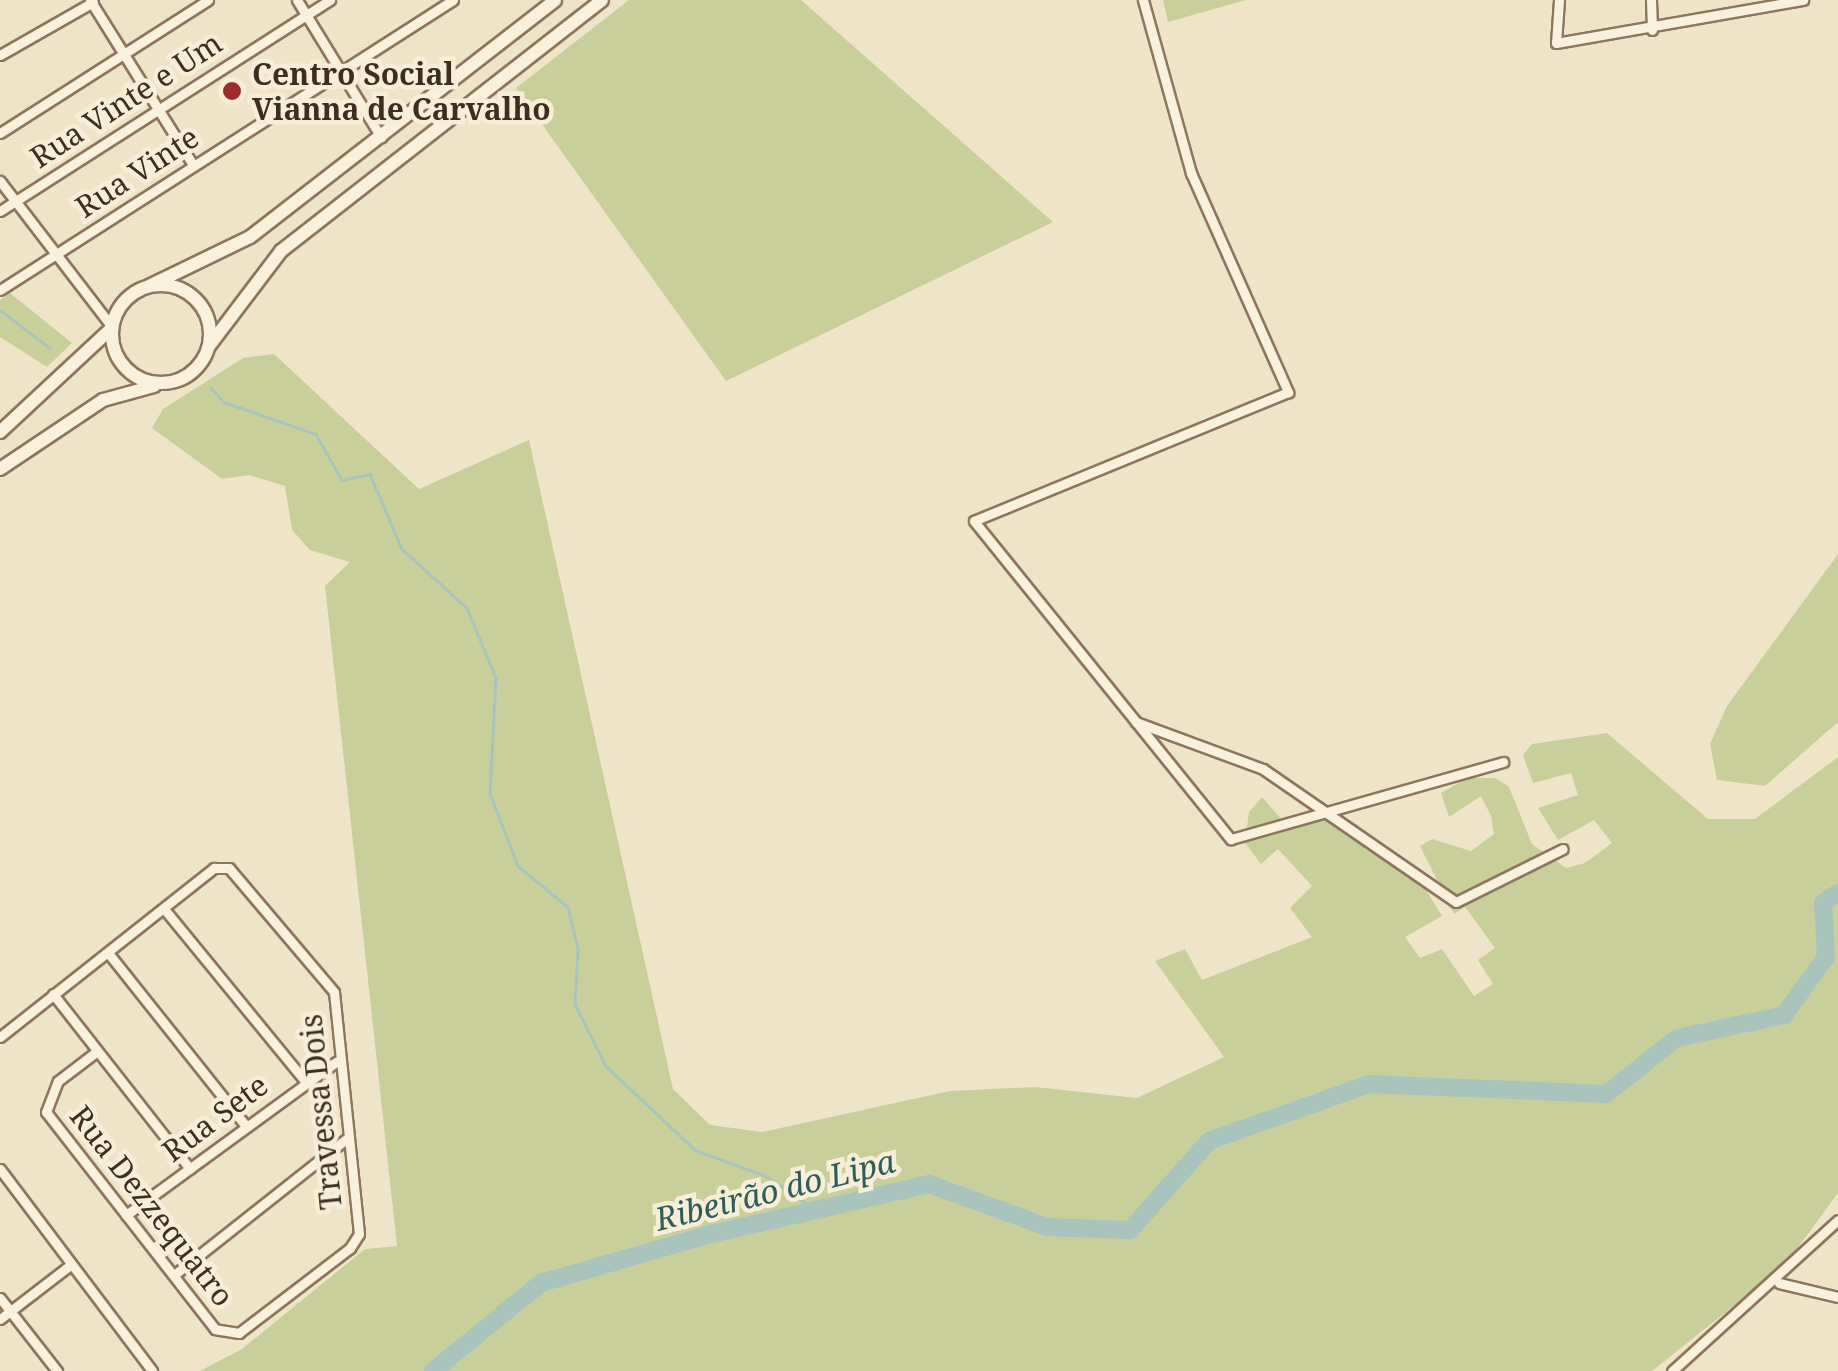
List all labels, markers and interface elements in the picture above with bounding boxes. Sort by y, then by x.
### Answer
street label: Rua Vinte e Um [24,25,228,175]
place label: Centro Social Vianna de Carvalho [252,56,551,126]
marker: Centro Social Vianna de Carvalho [221,80,243,102]
street label: Rua Vinte [69,119,205,225]
street label: Travessa Dois [293,1013,349,1211]
street label: Rua Sete [155,1067,275,1169]
street label: Rua Dezzequatro [63,1099,241,1313]
water label: Ribeirão do Lipa [651,1142,899,1238]

